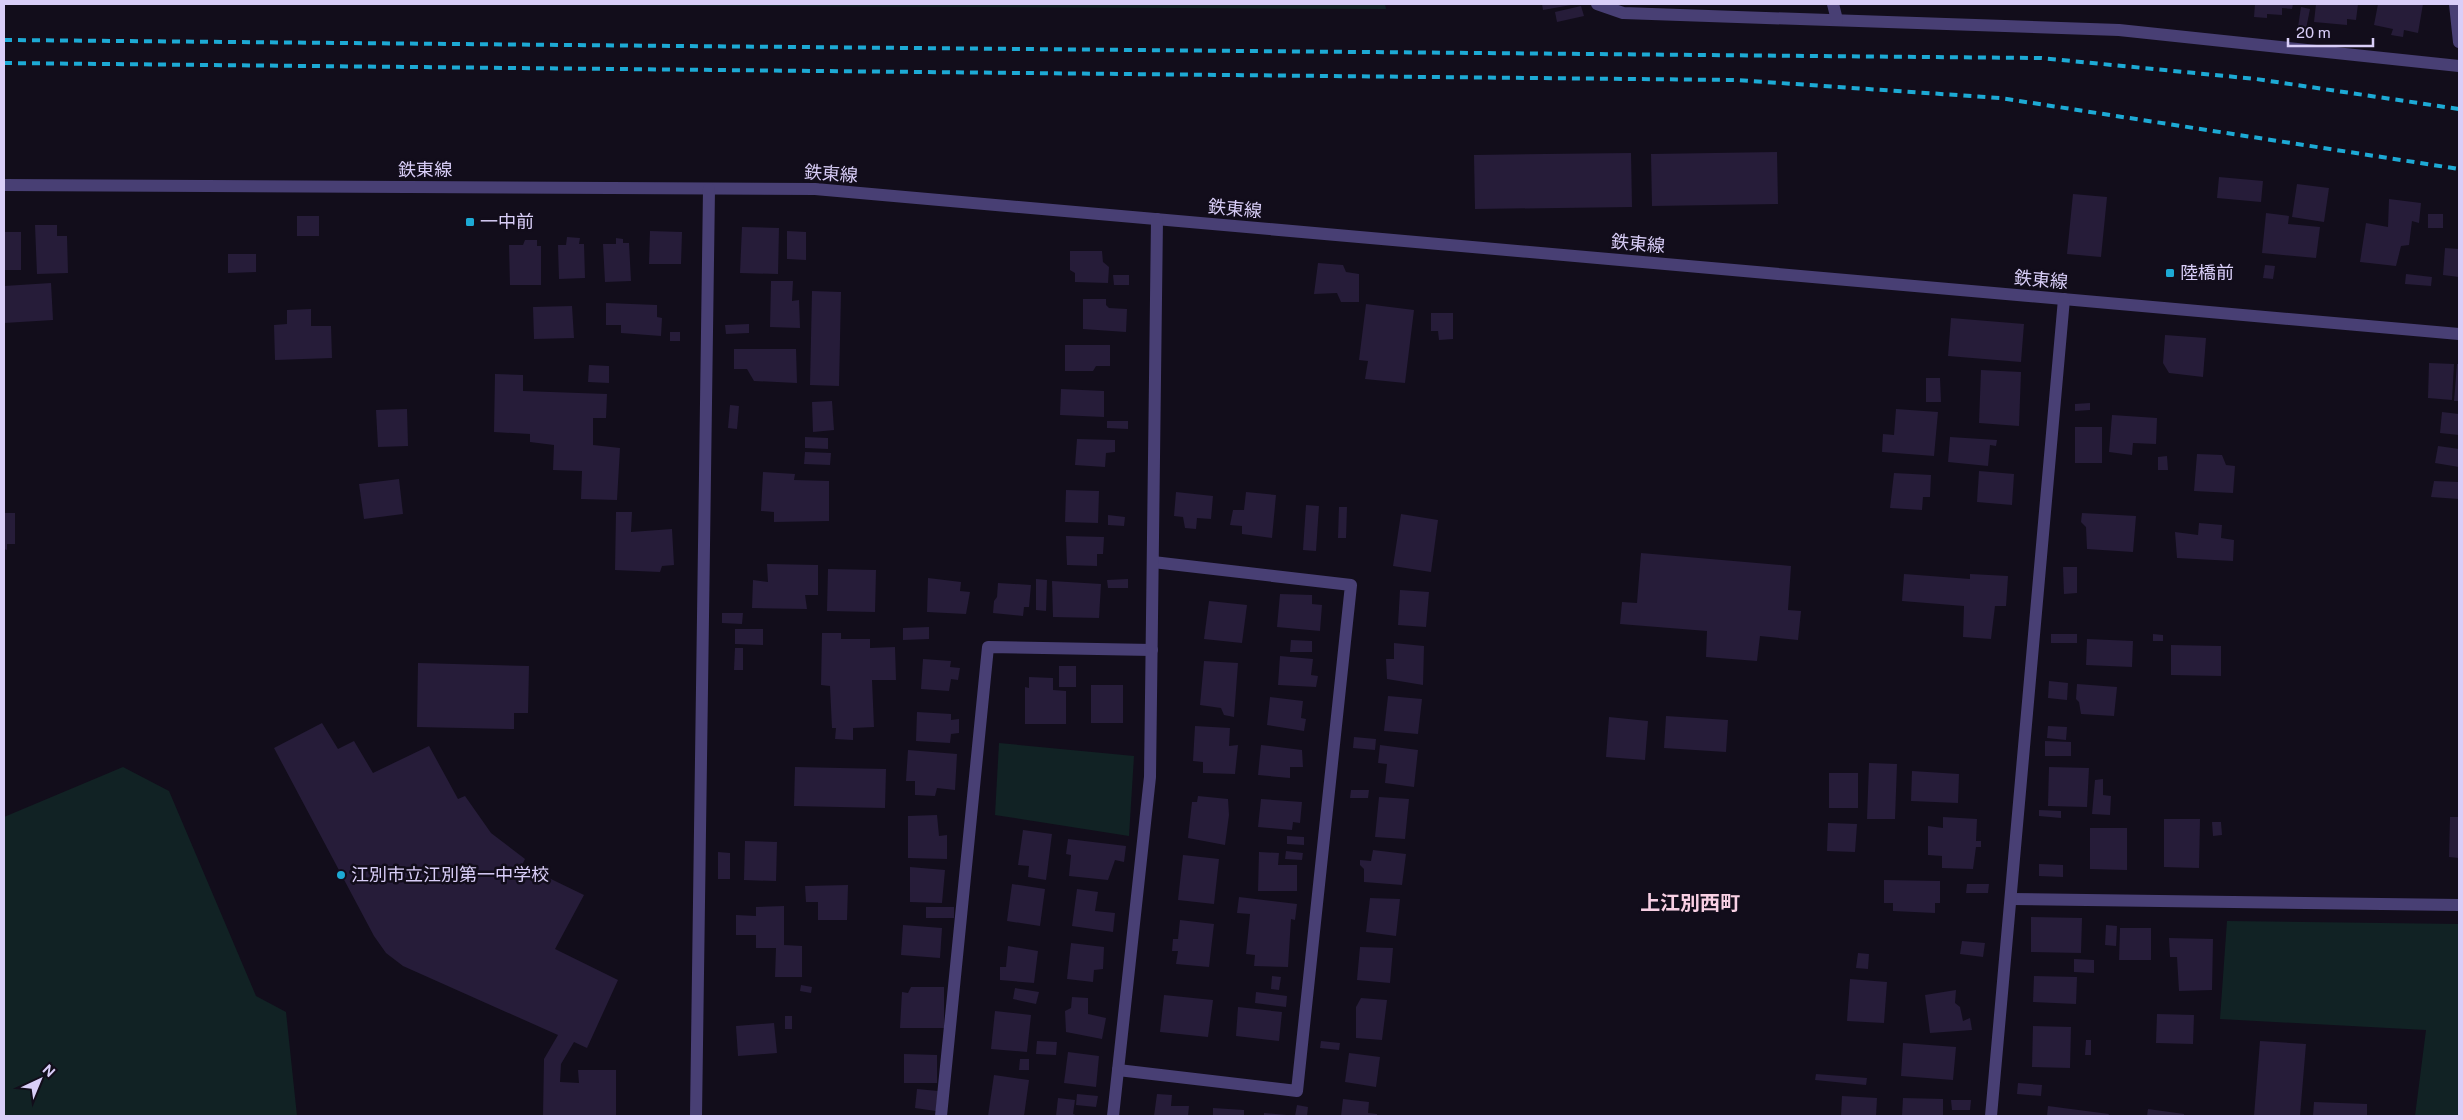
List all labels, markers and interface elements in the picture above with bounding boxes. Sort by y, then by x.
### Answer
scale bar [2288,15,2373,47]
text: 20 m [2296,24,2331,41]
street label: 鉄東線 [398,159,452,180]
street label: 鉄東線 [803,161,859,186]
street label: 鉄東線 [1207,196,1263,221]
place label: 一中前 [480,211,534,232]
marker: 一中前 [464,216,476,228]
street label: 鉄東線 [1610,231,1666,256]
place label: 陸橋前 [2180,262,2234,283]
street label: 鉄東線 [2013,267,2069,292]
marker: 陸橋前 [2164,267,2176,279]
place label: 江別市立江別第一中学校 [351,864,549,885]
marker: 江別市立江別第一中学校 [335,869,347,881]
district label: 上江別西町 [1640,891,1740,915]
north arrow [15,1055,65,1105]
text: N [40,1061,59,1080]

